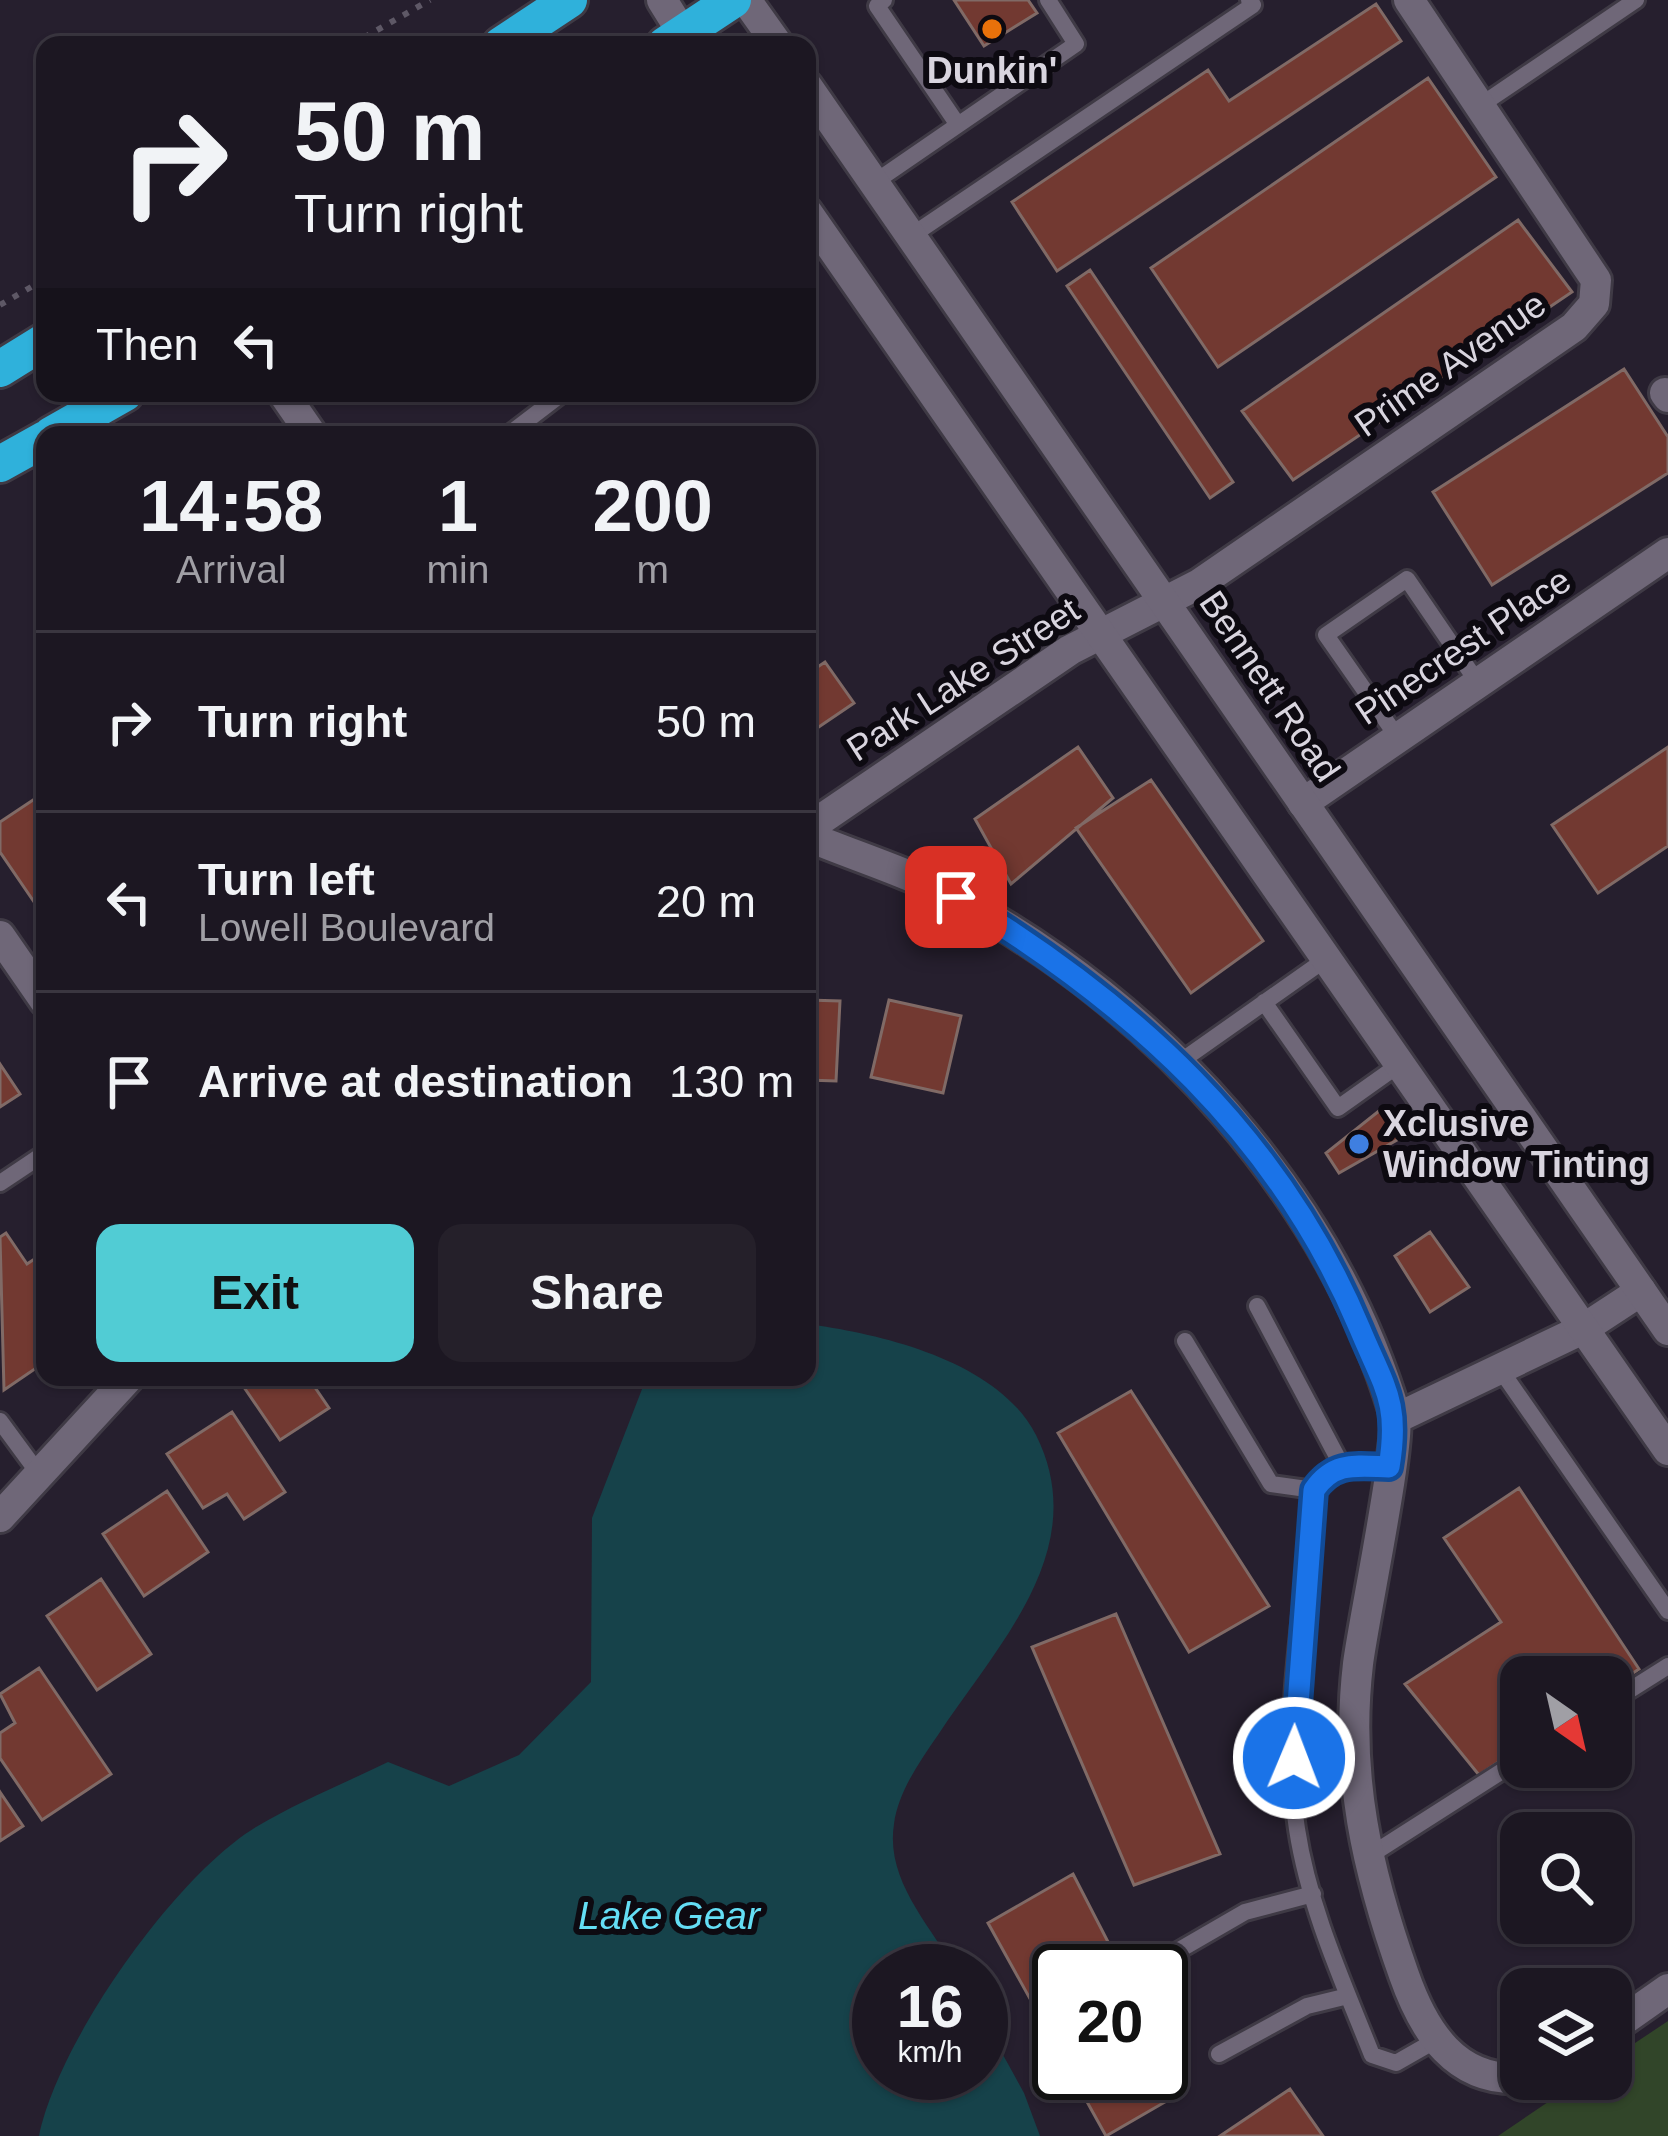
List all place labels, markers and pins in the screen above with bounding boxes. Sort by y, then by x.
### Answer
marker: Dunkin' [979,16,1005,42]
place label: Dunkin' [927,50,1057,91]
pin [905,846,1007,948]
place label: Xclusive Window Tinting [1383,1103,1650,1185]
marker: Xclusive Window Tinting [1346,1131,1372,1157]

